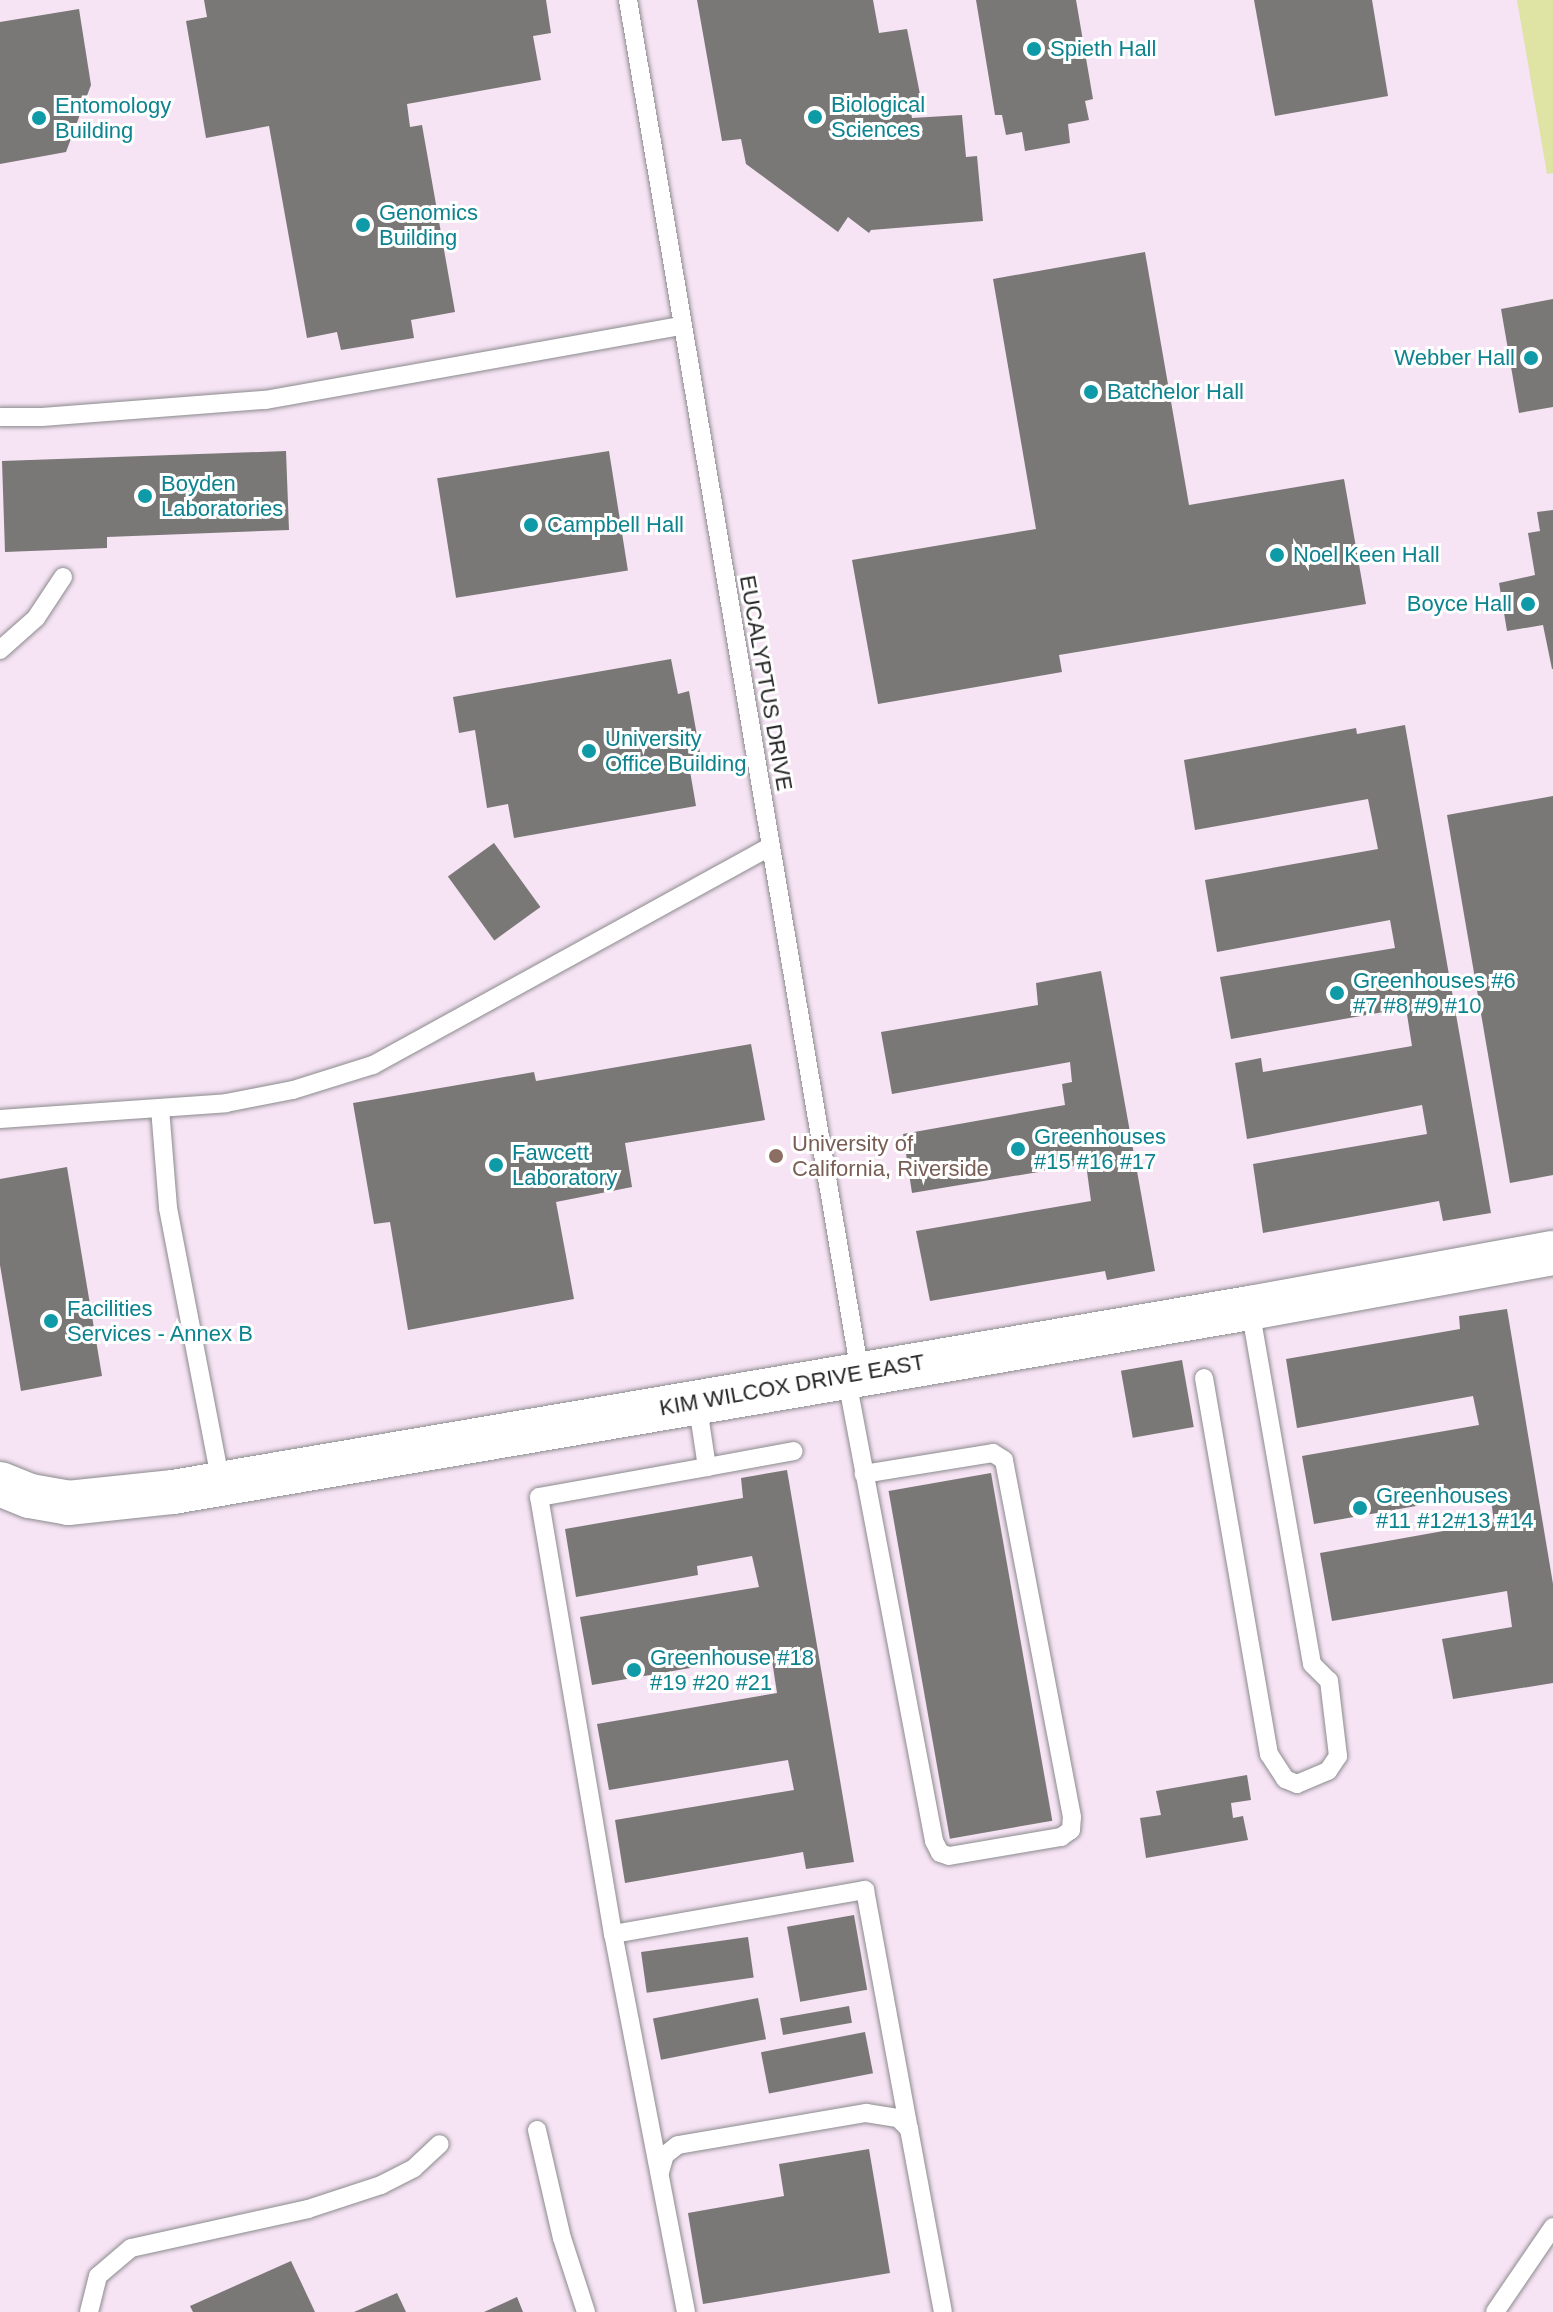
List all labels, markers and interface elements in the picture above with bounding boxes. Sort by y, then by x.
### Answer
place label: Spieth Hall [1050,36,1156,62]
marker: Spieth Hall [1025,40,1043,58]
place label: Biological Sciences [831,91,925,142]
place label: Entomology Building [55,92,171,144]
marker: Biological Sciences [806,108,824,126]
marker: Entomology Building [30,109,48,127]
place label: Genomics Building [379,199,478,250]
marker: Genomics Building [354,216,372,234]
place label: Webber Hall [1394,345,1515,371]
marker: Webber Hall [1522,349,1540,367]
place label: Batchelor Hall [1107,379,1244,405]
marker: Batchelor Hall [1082,383,1100,401]
place label: Boyden Laboratories [161,470,283,522]
marker: Boyden Laboratories [136,487,154,505]
place label: Campbell Hall [547,512,684,538]
marker: Campbell Hall [522,516,540,534]
place label: Noel Keen Hall [1293,542,1440,568]
marker: Noel Keen Hall [1268,546,1286,564]
street label: EUCALYPTUS DRIVE [734,573,798,793]
place label: Boyce Hall [1407,591,1512,617]
marker: Boyce Hall [1519,595,1537,613]
place label: University Office Building [605,725,746,776]
marker: University Office Building [580,742,598,760]
place label: Greenhouses #6 #7 #8 #9 #10 [1353,967,1516,1018]
marker: Greenhouses #6 #7 #8 #9 #10 [1328,984,1346,1002]
place label: Greenhouses #15 #16 #17 [1034,1123,1166,1174]
place label: University of California, Riverside [792,1130,989,1182]
place label: Fawcett Laboratory [512,1139,617,1190]
marker: Greenhouses #15 #16 #17 [1009,1140,1027,1158]
marker: University of California, Riverside [767,1147,785,1165]
marker: Fawcett Laboratory [487,1156,505,1174]
place label: Facilities Services - Annex B [67,1295,254,1346]
marker: Facilities Services - Annex B [42,1312,60,1330]
street label: KIM WILCOX DRIVE EAST [657,1349,927,1421]
place label: Greenhouses #11 #12#13 #14 [1376,1482,1533,1534]
marker: Greenhouses #11 #12#13 #14 [1351,1499,1369,1517]
place label: Greenhouse #18 #19 #20 #21 [650,1644,814,1696]
marker: Greenhouse #18 #19 #20 #21 [625,1661,643,1679]

